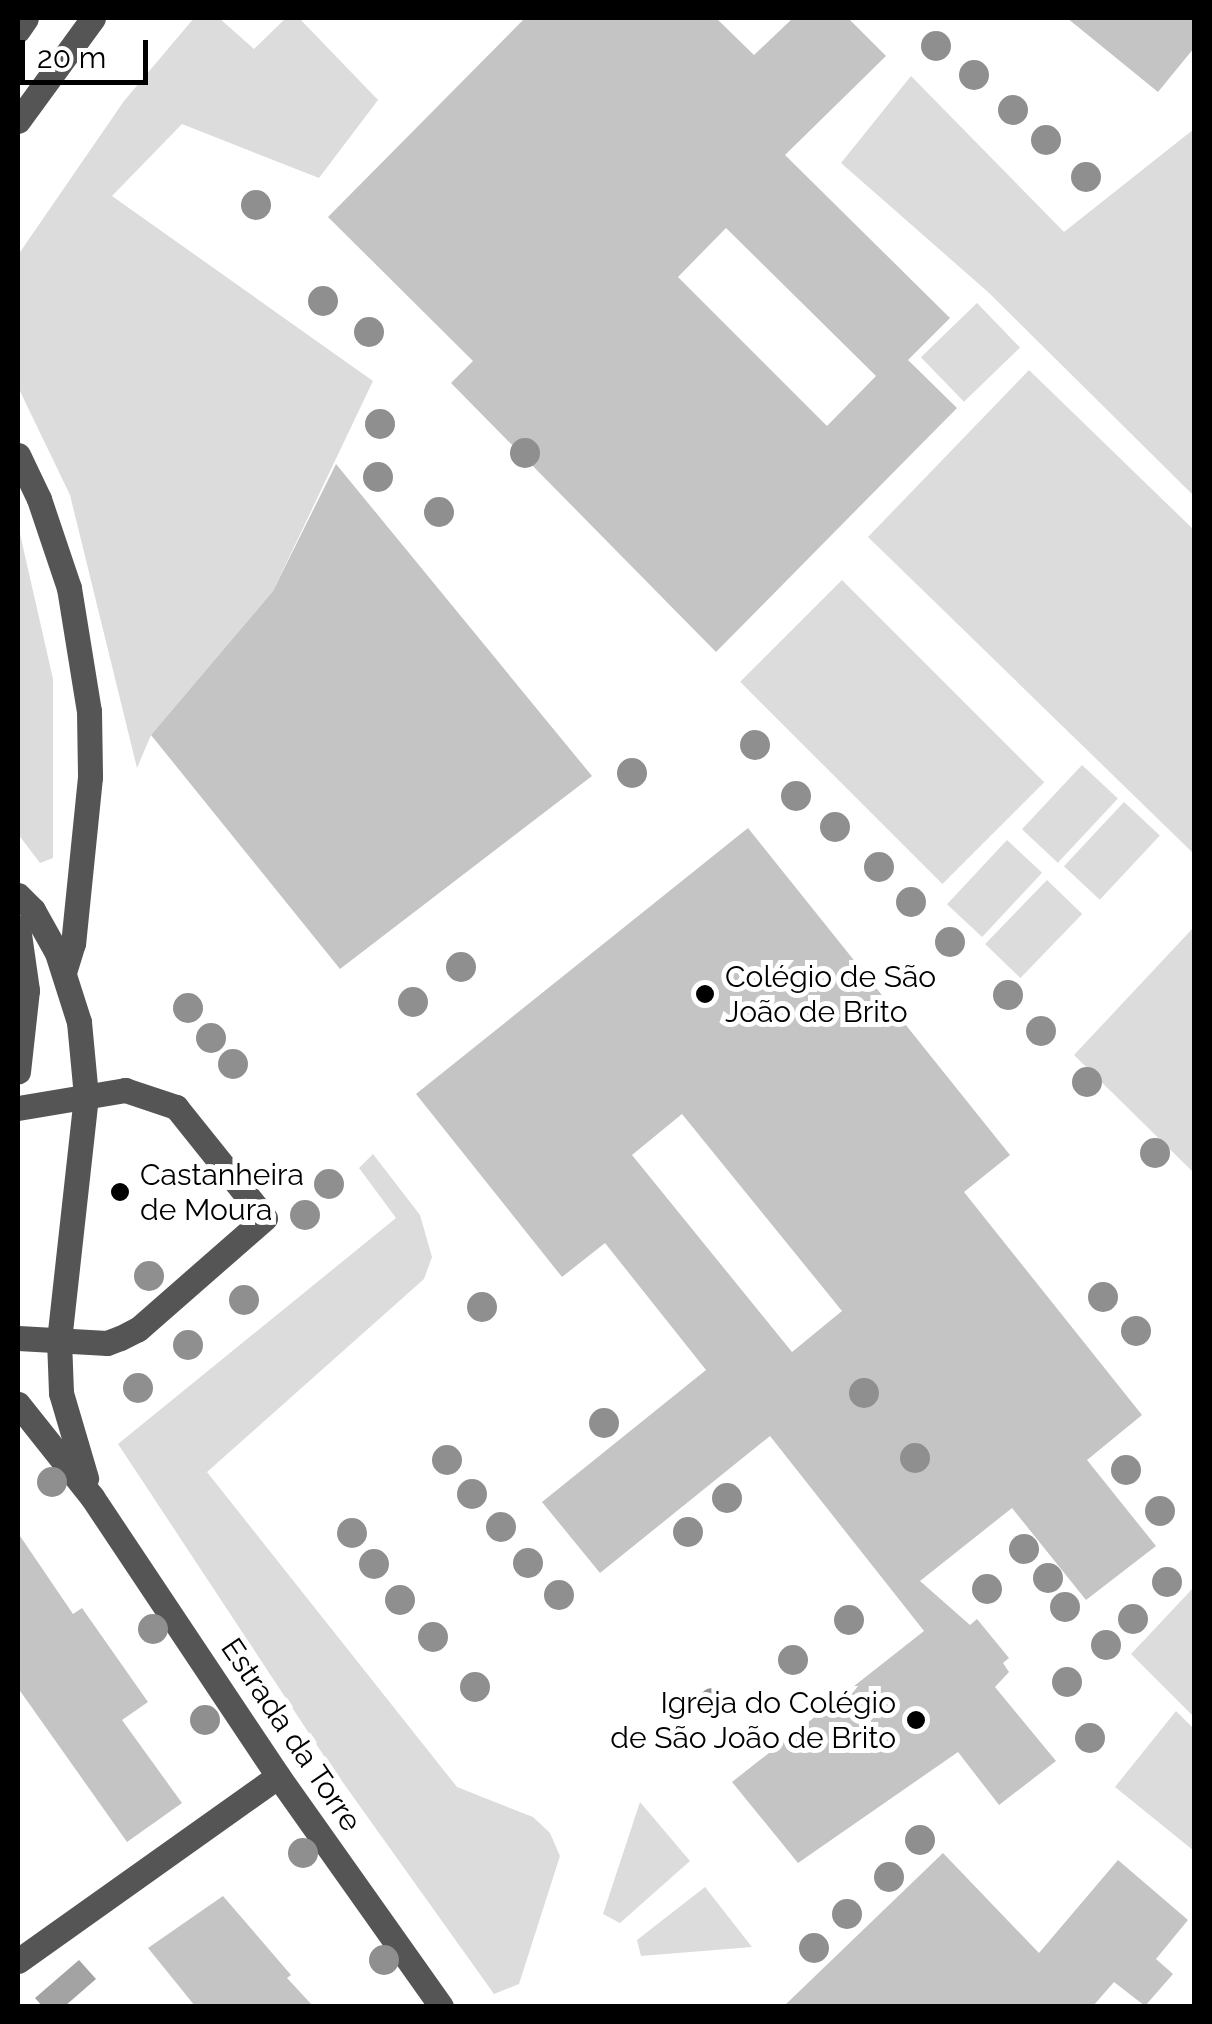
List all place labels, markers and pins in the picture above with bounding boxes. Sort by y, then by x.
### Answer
place label: Colégio de São João de Brito [725,959,936,1030]
marker: Colégio de São João de Brito [694,983,716,1005]
place label: Castanheira de Moura [140,1157,304,1228]
marker: Castanheira de Moura [109,1181,131,1203]
place label: Igreja do Colégio de São João de Brito [610,1685,896,1756]
marker: Igreja do Colégio de São João de Brito [905,1709,927,1731]

